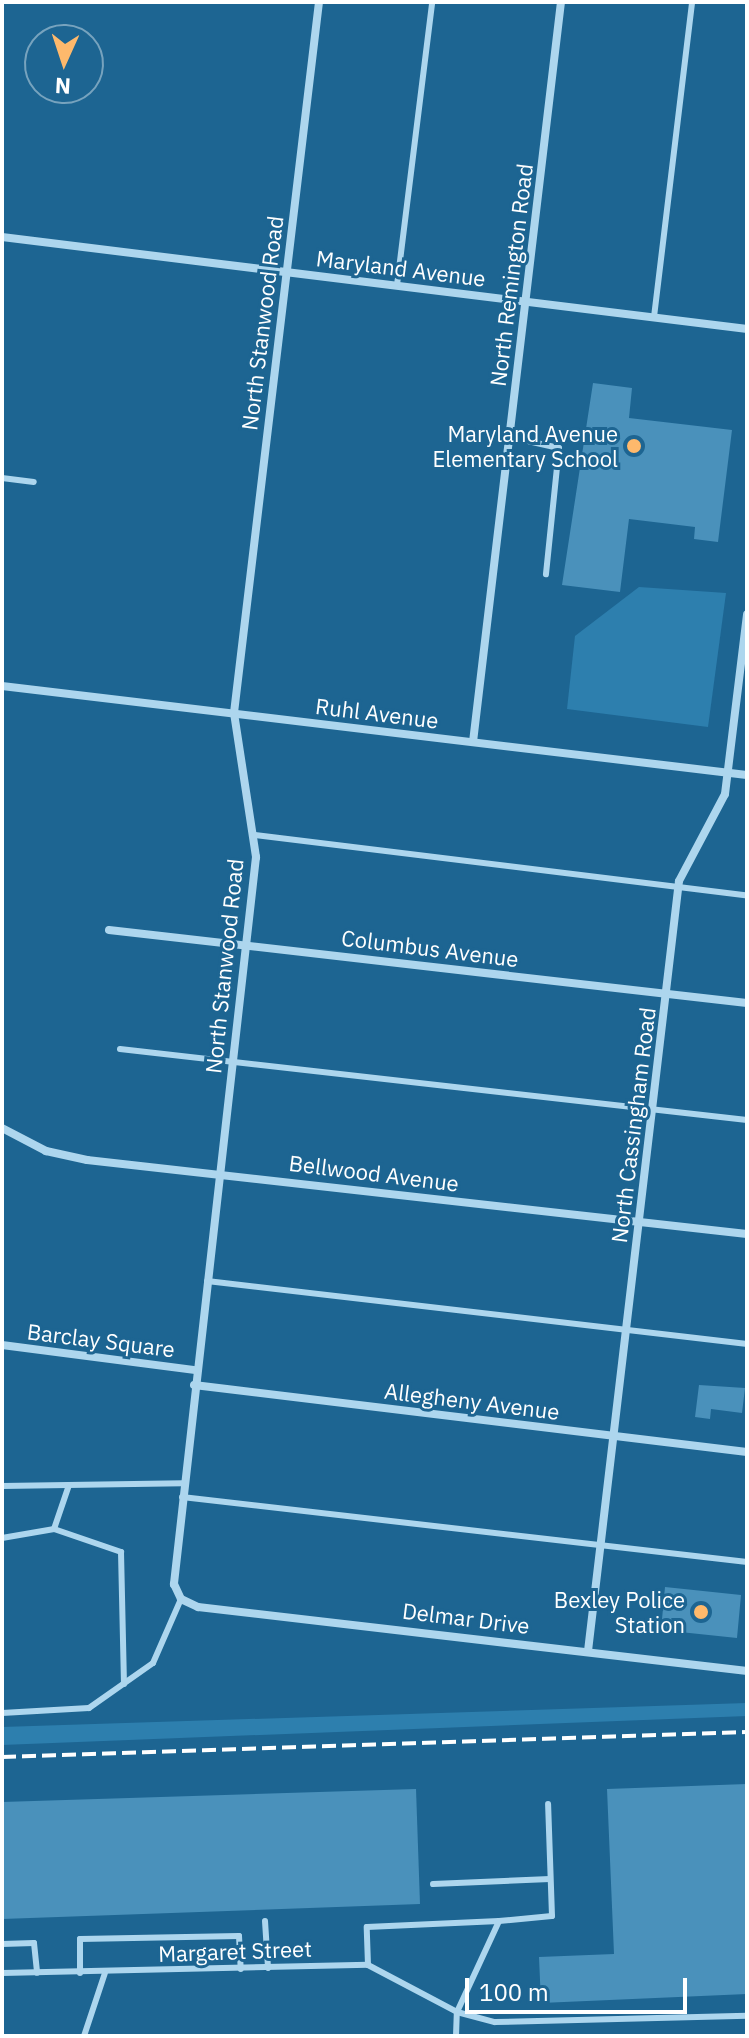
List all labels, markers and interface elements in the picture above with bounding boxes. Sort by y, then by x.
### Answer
north arrow [24,24,104,104]
text: N [54,72,72,101]
street label: North Remington Road [484,162,538,388]
street label: North Stanwood Road [236,214,288,432]
street label: Maryland Avenue [315,245,487,291]
place label: Maryland Avenue Elementary School [432,420,618,472]
marker: Maryland Avenue Elementary School [625,437,643,455]
street label: Ruhl Avenue [314,692,440,734]
street label: North Stanwood Road [200,857,248,1075]
street label: Columbus Avenue [340,924,520,972]
street label: North Cassingham Road [605,1006,661,1244]
street label: Bellwood Avenue [288,1149,460,1197]
street label: Barclay Square [26,1318,176,1362]
street label: Allegheny Avenue [383,1377,561,1425]
place label: Bexley Police Station [554,1586,685,1638]
street label: Delmar Drive [401,1597,531,1639]
marker: Bexley Police Station [692,1603,710,1621]
street label: Margaret Street [158,1935,312,1967]
scale bar [469,1962,691,2012]
text: 100 m [479,1976,549,2008]

